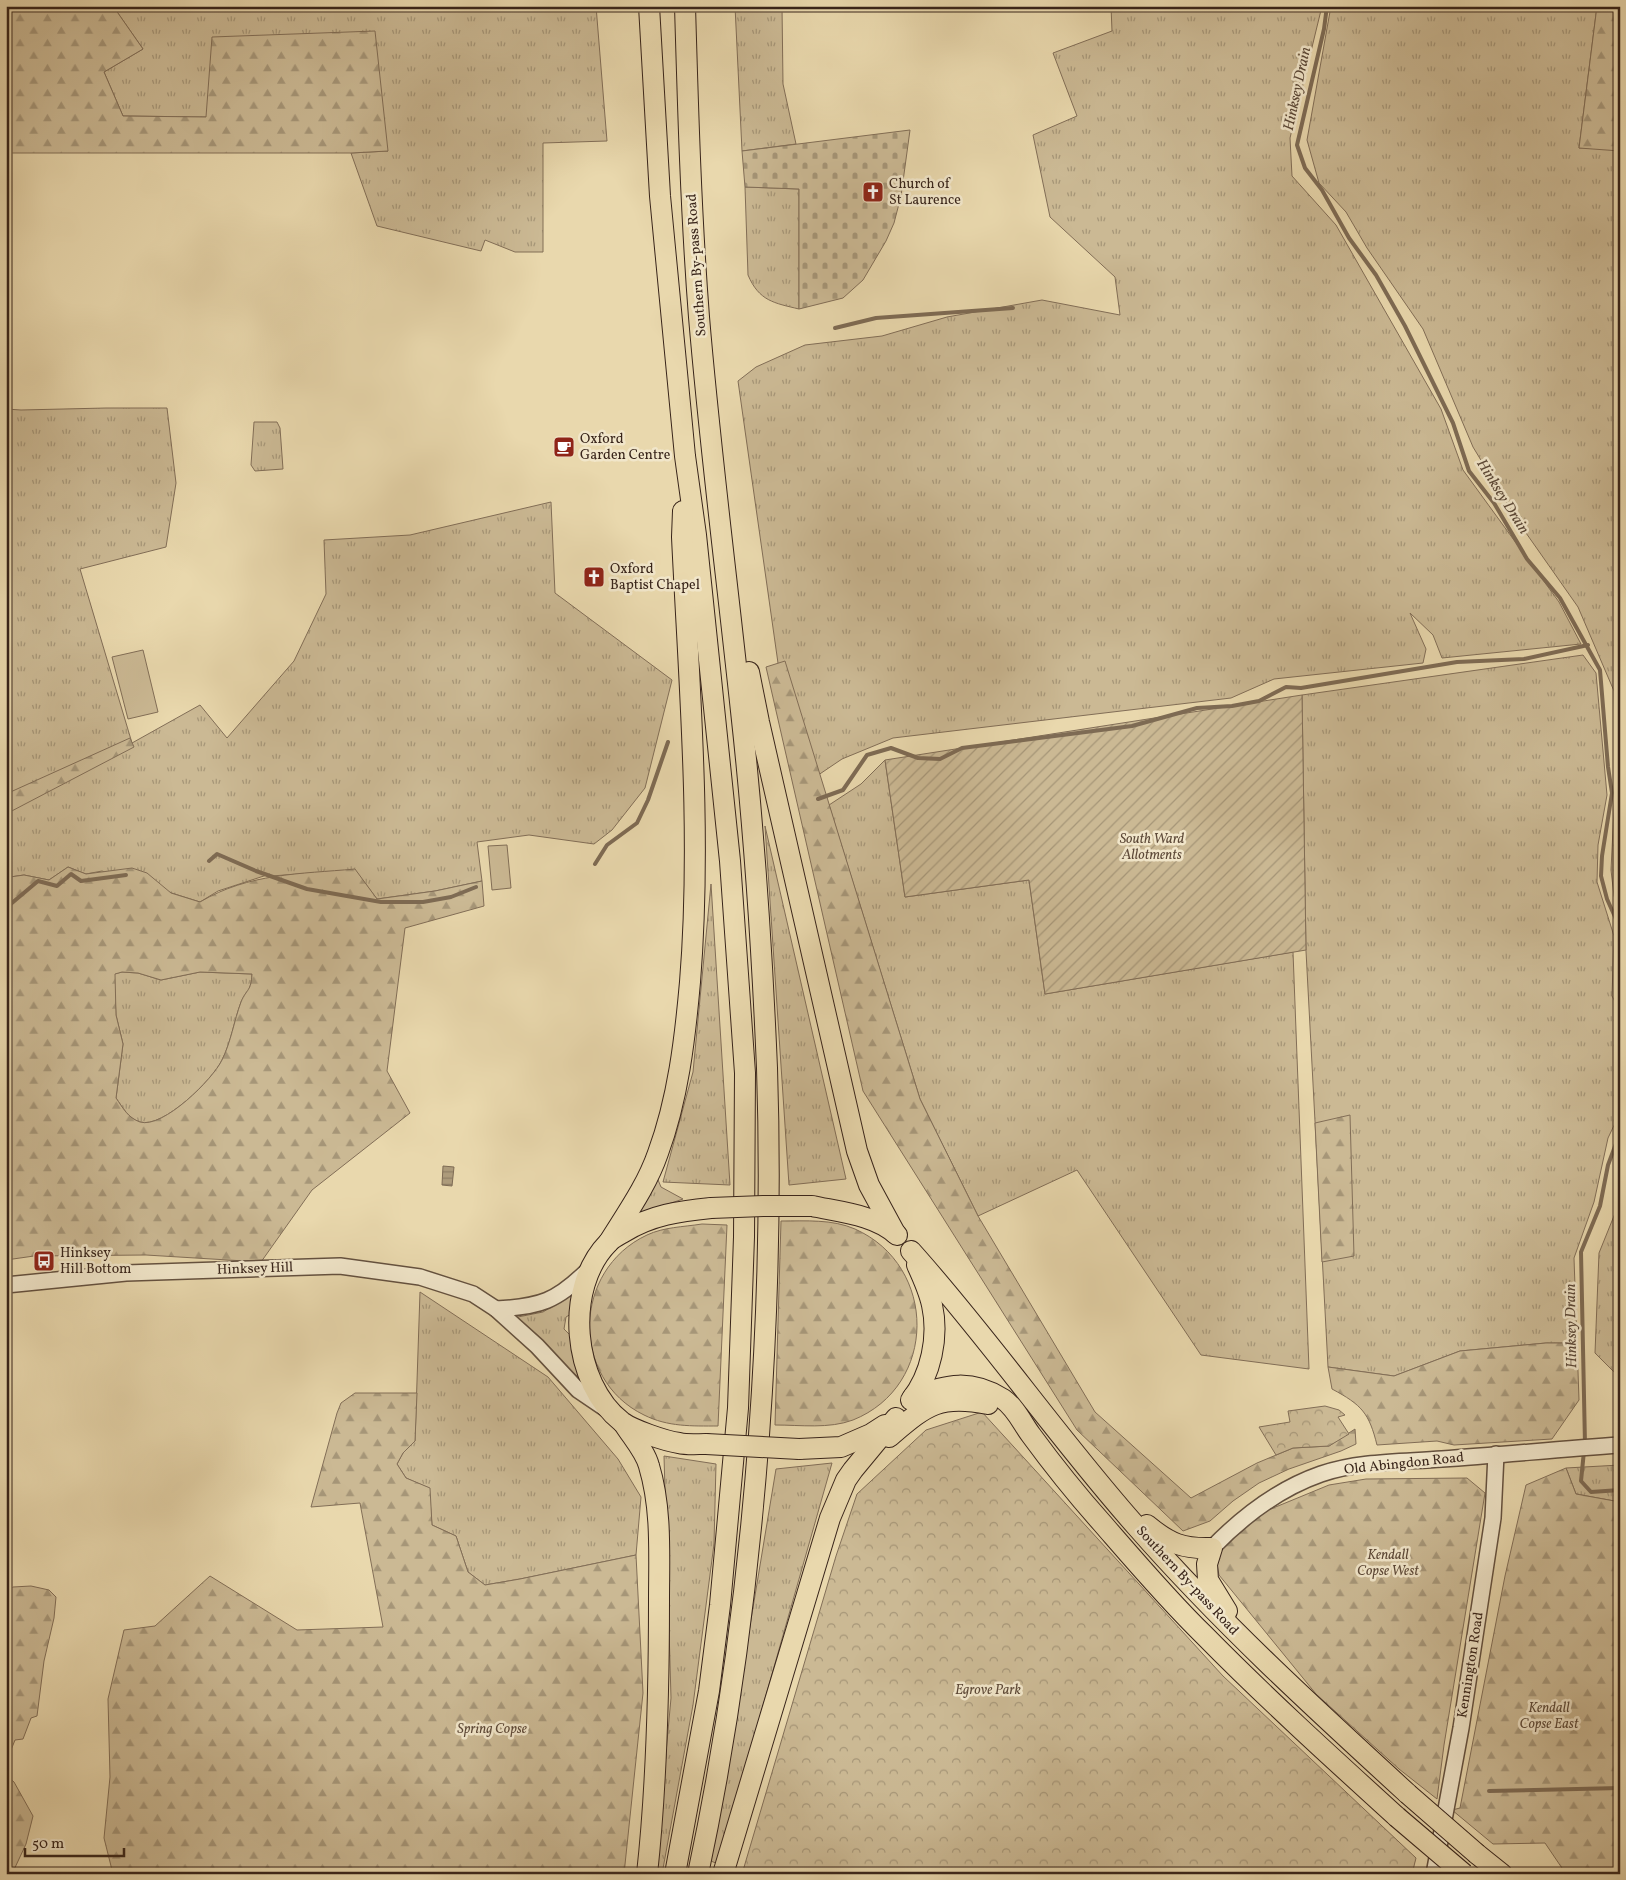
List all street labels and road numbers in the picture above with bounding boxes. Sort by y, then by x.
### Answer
street label: Southern By-pass Road [683,193,711,337]
street label: Hinksey Hill [217,1258,293,1280]
street label: Old Abingdon Road [1343,1448,1465,1480]
street label: Southern By-pass Road [1131,1522,1243,1640]
street label: Kennington Road [1453,1611,1489,1719]

